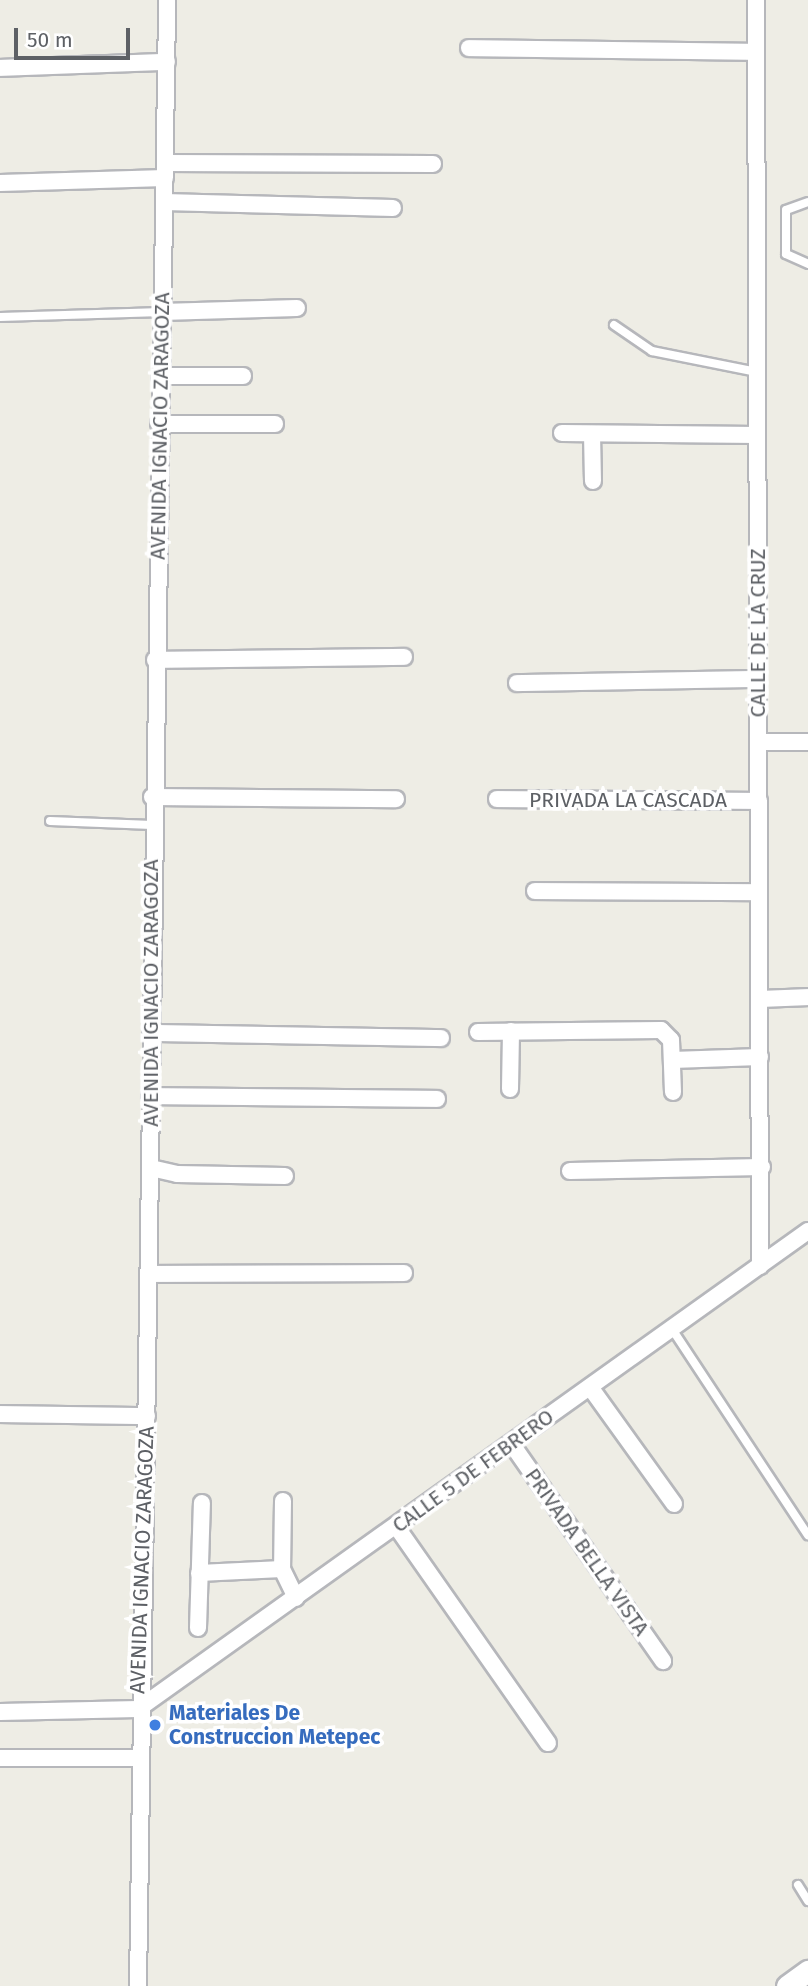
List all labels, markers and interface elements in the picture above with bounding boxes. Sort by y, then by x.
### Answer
scale bar [18,14,133,58]
text: 50 m [27,27,73,53]
street label: AVENIDA IGNACIO ZARAGOZA [145,292,175,560]
street label: CALLE DE LA CRUZ [745,549,771,717]
street label: PRIVADA LA CASCADA [529,787,727,813]
street label: AVENIDA IGNACIO ZARAGOZA [138,859,164,1127]
street label: CALLE 5 DE FEBRERO [387,1404,559,1538]
street label: AVENIDA IGNACIO ZARAGOZA [125,1426,159,1694]
street label: PRIVADA BELLA VISTA [520,1463,654,1641]
place label: Materiales De Construccion Metepec [169,1700,380,1750]
marker: Materiales De Construccion Metepec [147,1717,163,1733]

